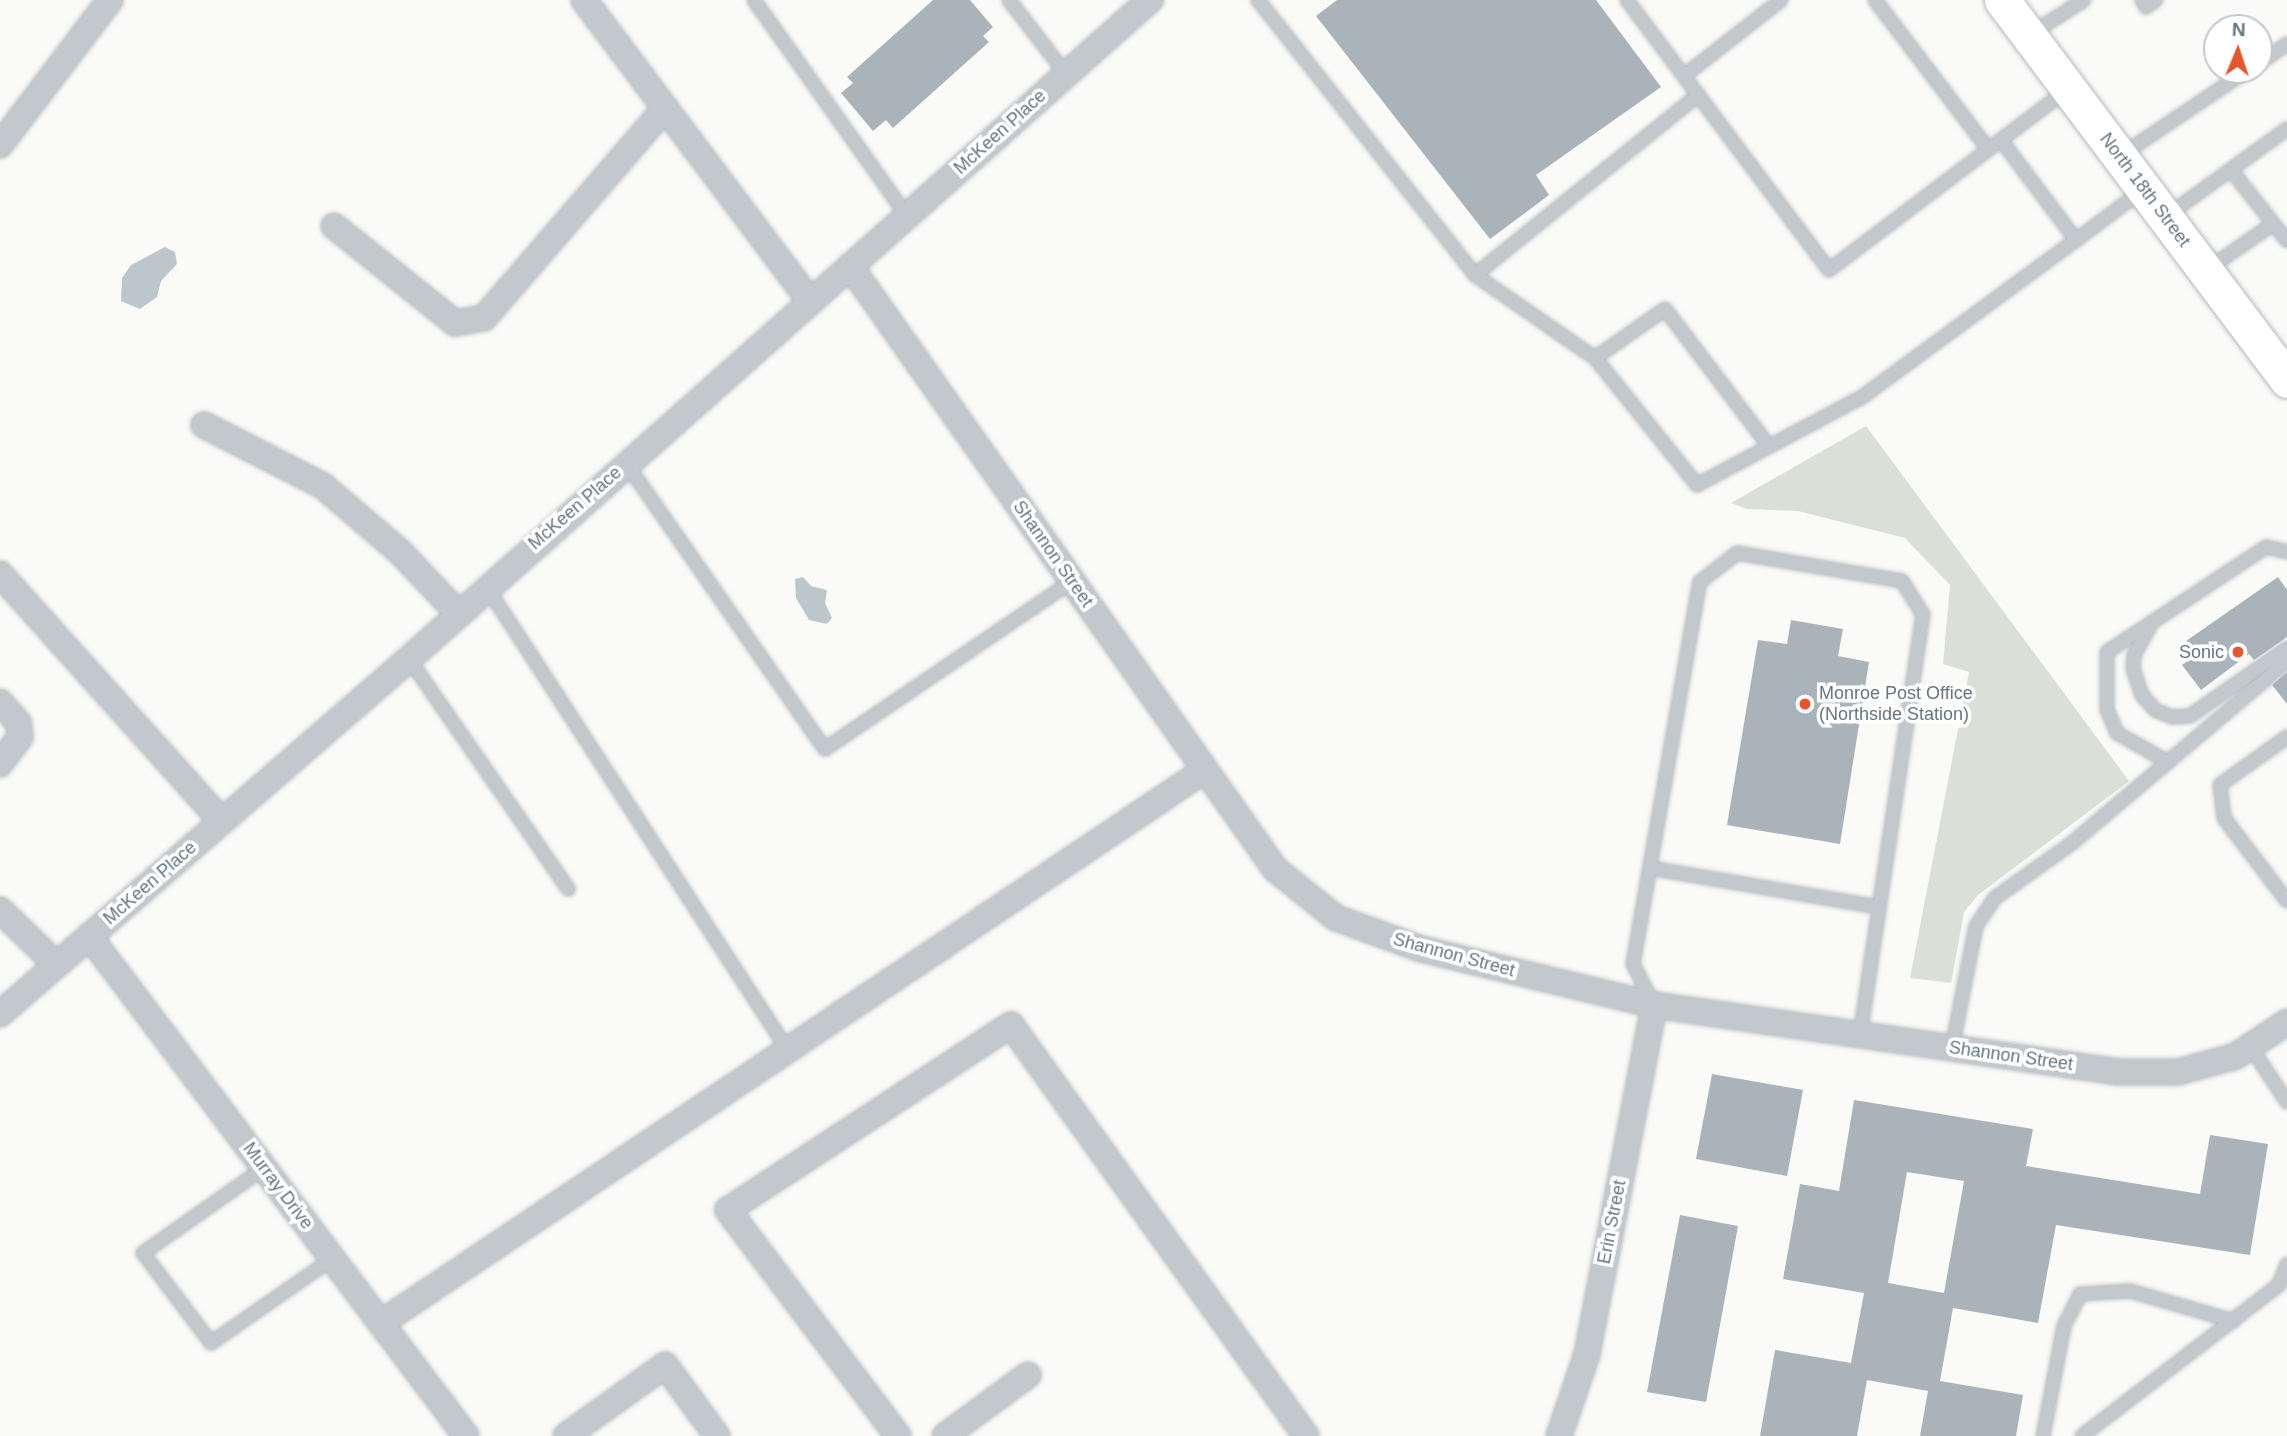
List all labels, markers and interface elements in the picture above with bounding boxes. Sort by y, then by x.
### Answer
north arrow [2203,14,2273,84]
text: N [2231,19,2246,40]
street label: McKeen Place [950,85,1050,179]
street label: North 18th Street [2095,129,2195,251]
street label: McKeen Place [524,462,626,554]
street label: Shannon Street [1008,497,1098,611]
place label: Sonic [2179,641,2224,663]
marker: Sonic [2230,644,2246,660]
place label: Monroe Post Office (Northside Station) [1819,683,1973,726]
marker: Monroe Post Office (Northside Station) [1797,696,1813,712]
street label: McKeen Place [99,837,201,929]
street label: Shannon Street [1391,928,1517,982]
street label: Shannon Street [1948,1037,2074,1075]
street label: Murray Drive [238,1138,318,1234]
street label: Erin Street [1593,1178,1631,1266]

